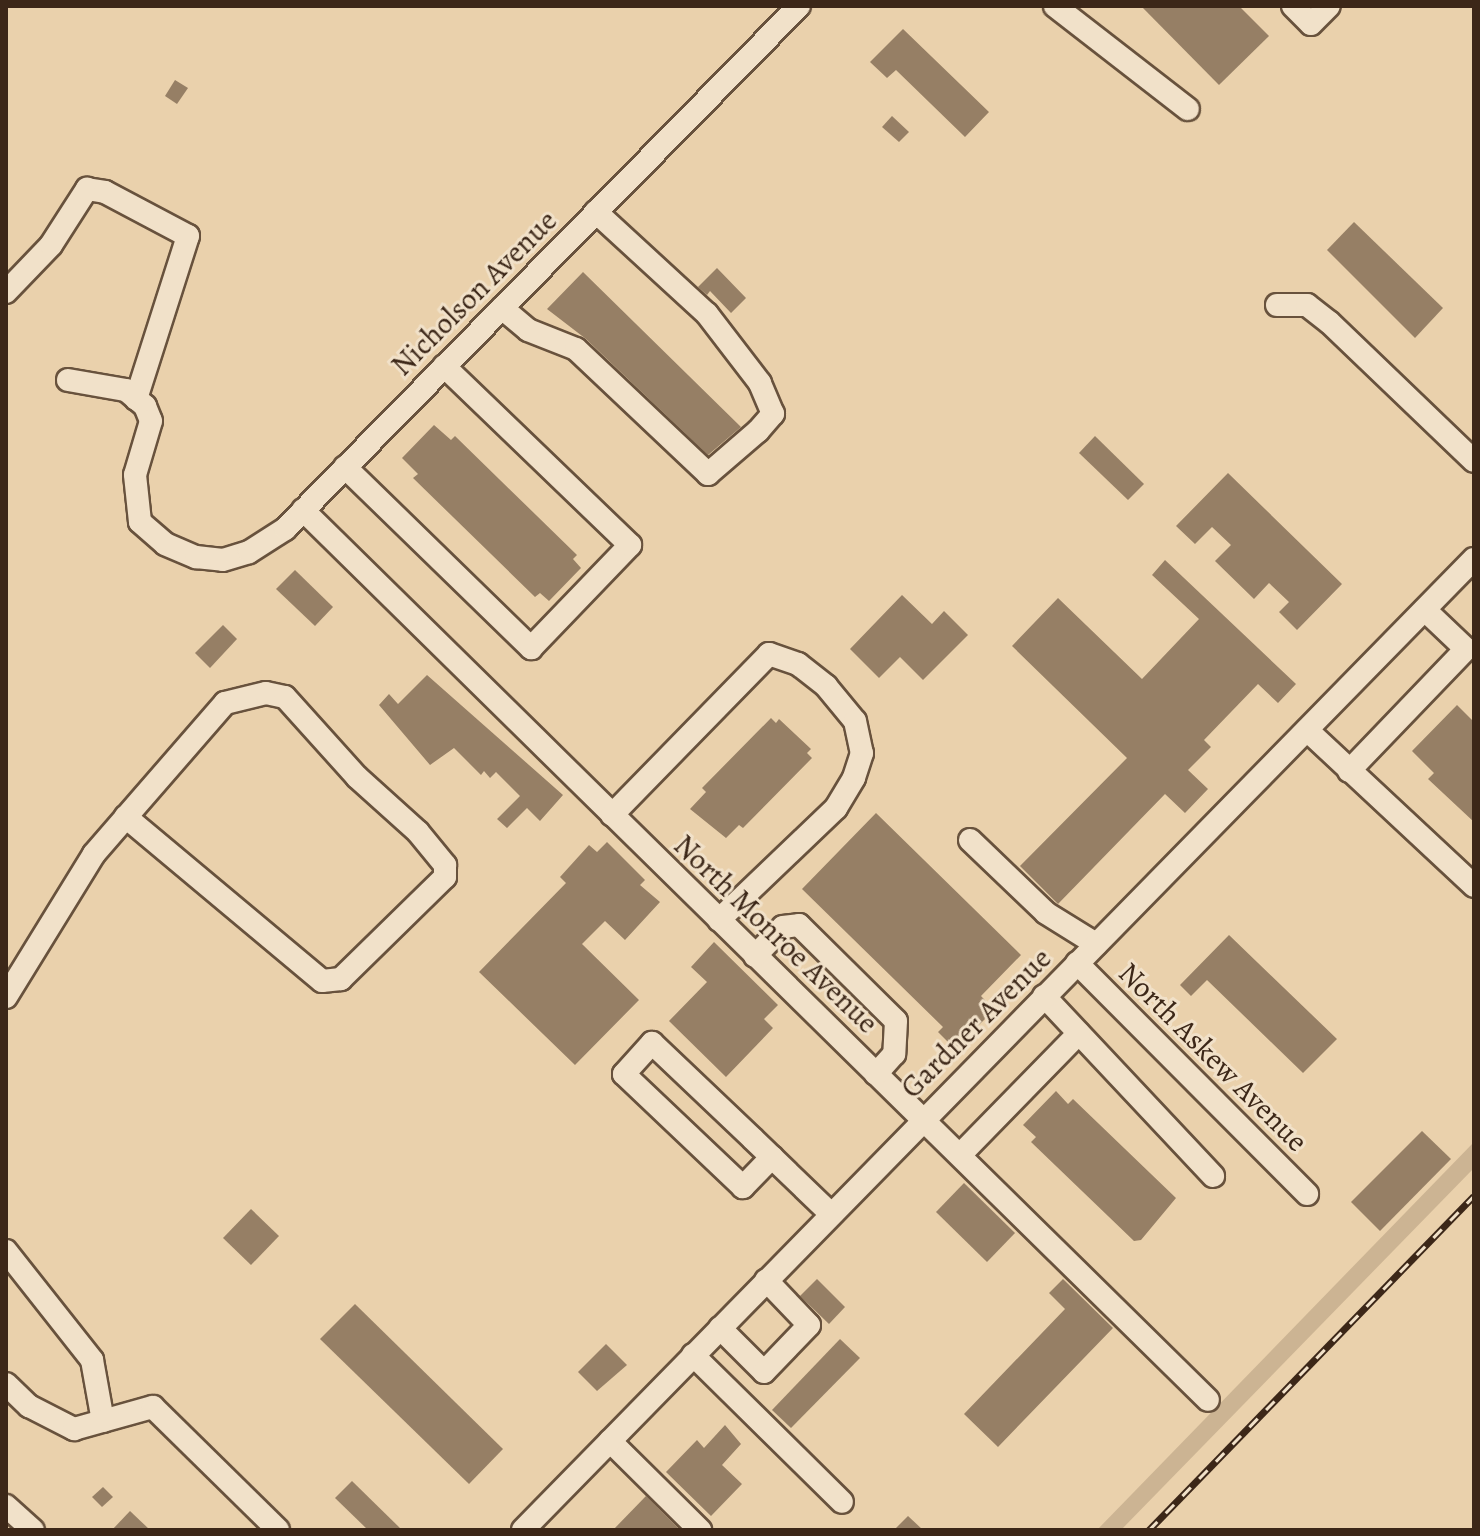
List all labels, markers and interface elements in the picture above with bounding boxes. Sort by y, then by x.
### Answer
street label: Nicholson Avenue [384,203,564,383]
street label: North Monroe Avenue [666,827,886,1041]
street label: Gardner Avenue [893,940,1059,1106]
street label: North Askew Avenue [1111,955,1315,1159]

